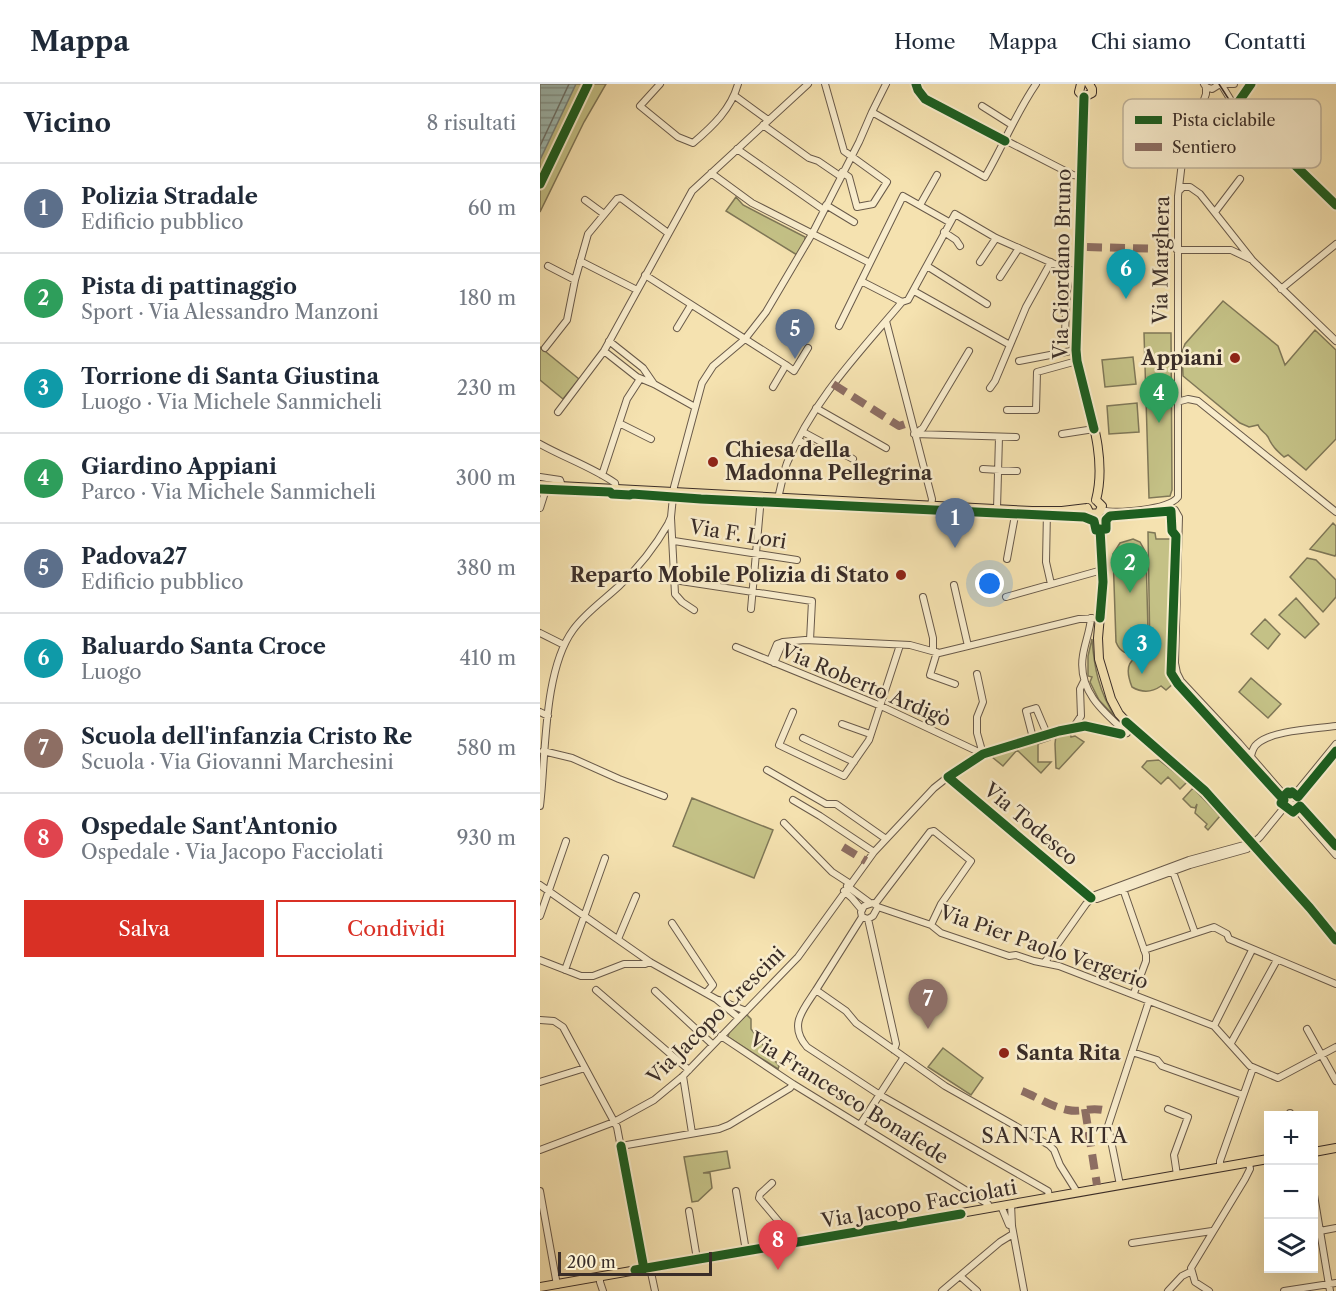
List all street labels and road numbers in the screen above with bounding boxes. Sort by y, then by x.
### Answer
street label: Via Giordano Bruno [1048,168,1076,361]
street label: Via Marghera [1148,195,1174,325]
street label: Via F. Lori [687,514,788,554]
street label: Via Roberto Ardigò [776,638,955,732]
street label: Via Todesco [978,777,1083,870]
street label: Via Pier Paolo Vergerio [936,900,1152,994]
street label: Via Jacopo Crescini [641,941,790,1090]
street label: Via Francesco Bonafede [744,1026,953,1169]
street label: Via Jacopo Facciolati [818,1175,1019,1233]

